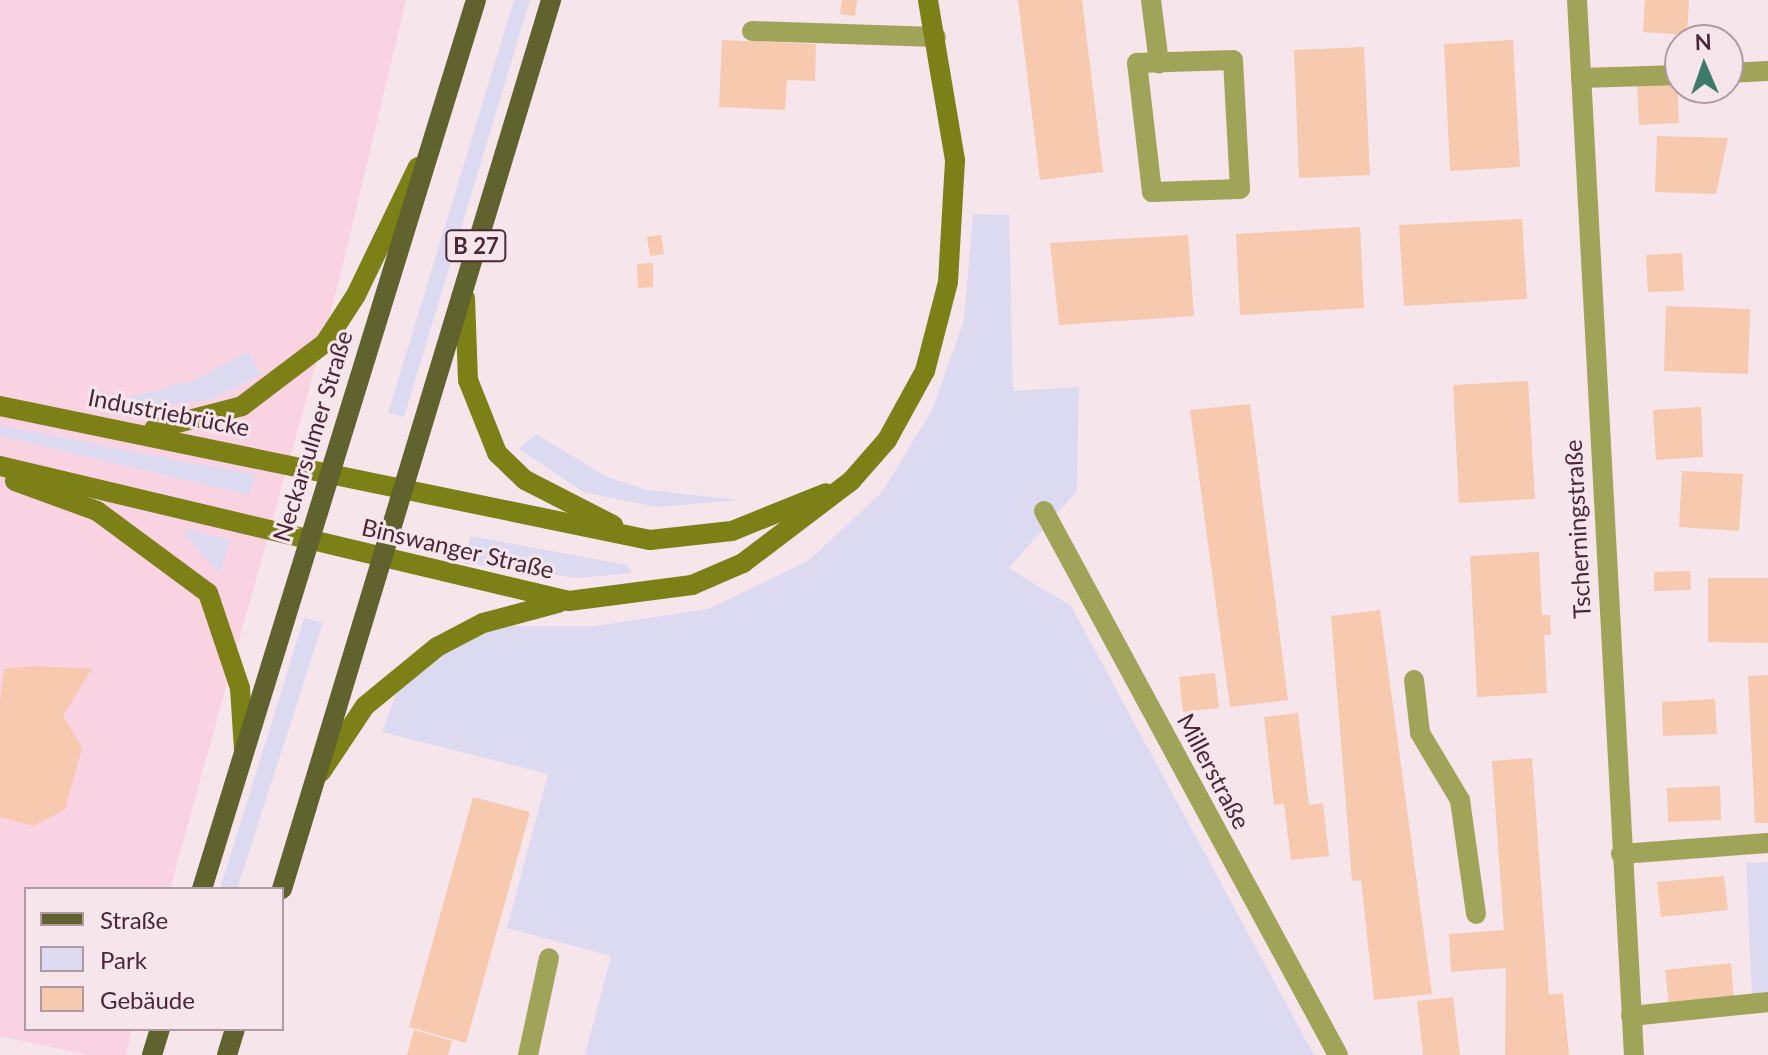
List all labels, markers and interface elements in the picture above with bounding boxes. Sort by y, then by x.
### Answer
north arrow [1664,24,1744,104]
text: N [1694,28,1712,55]
road number: B 27 [444,228,508,264]
street label: Neckarsulmer Straße [266,327,358,545]
street label: Industriebrücke [86,382,252,442]
street label: Tscherningstraße [1558,439,1596,619]
street label: Binswanger Straße [359,512,557,584]
street label: Millerstraße [1172,708,1256,834]
legend [24,887,284,1031]
text: Straße [100,905,168,934]
text: Park [100,945,147,974]
text: Gebäude [100,985,195,1014]

